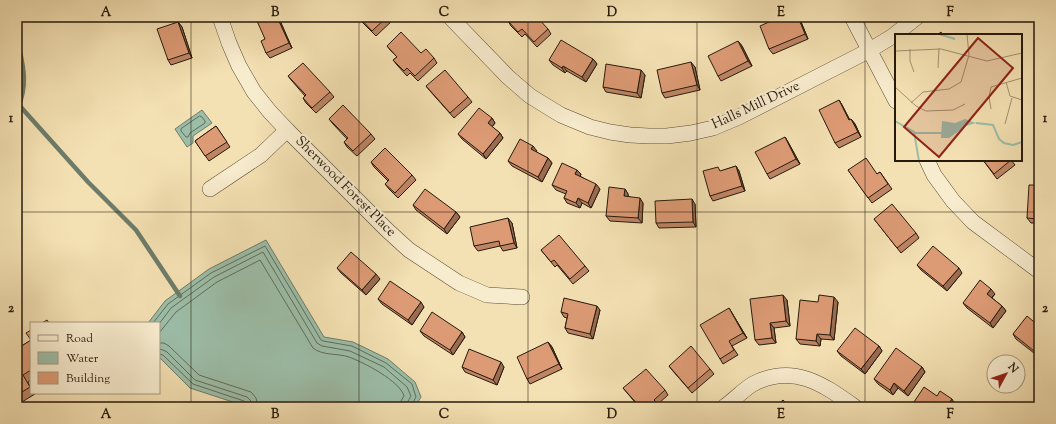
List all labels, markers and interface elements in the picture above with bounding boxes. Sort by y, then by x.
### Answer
text: A [101,4,112,22]
text: B [271,4,280,22]
text: C [439,4,449,22]
text: D [607,4,617,22]
text: E [777,4,785,22]
text: F [946,4,954,22]
inset map [895,34,1022,161]
street label: Halls Mill Drive [709,77,803,135]
text: 1 [9,110,14,128]
text: 1 [1043,110,1048,128]
street label: Sherwood Forest Place [290,132,400,242]
text: 2 [8,300,15,318]
text: 2 [1042,300,1049,318]
legend [30,322,160,394]
text: Road [66,330,93,348]
text: Water [66,350,99,368]
north arrow [986,354,1026,394]
text: N [1003,359,1022,377]
text: Building [66,370,110,388]
text: A [101,406,112,424]
text: B [271,406,280,424]
text: C [439,406,449,424]
text: D [607,406,617,424]
text: E [777,406,785,424]
text: F [946,406,954,424]

